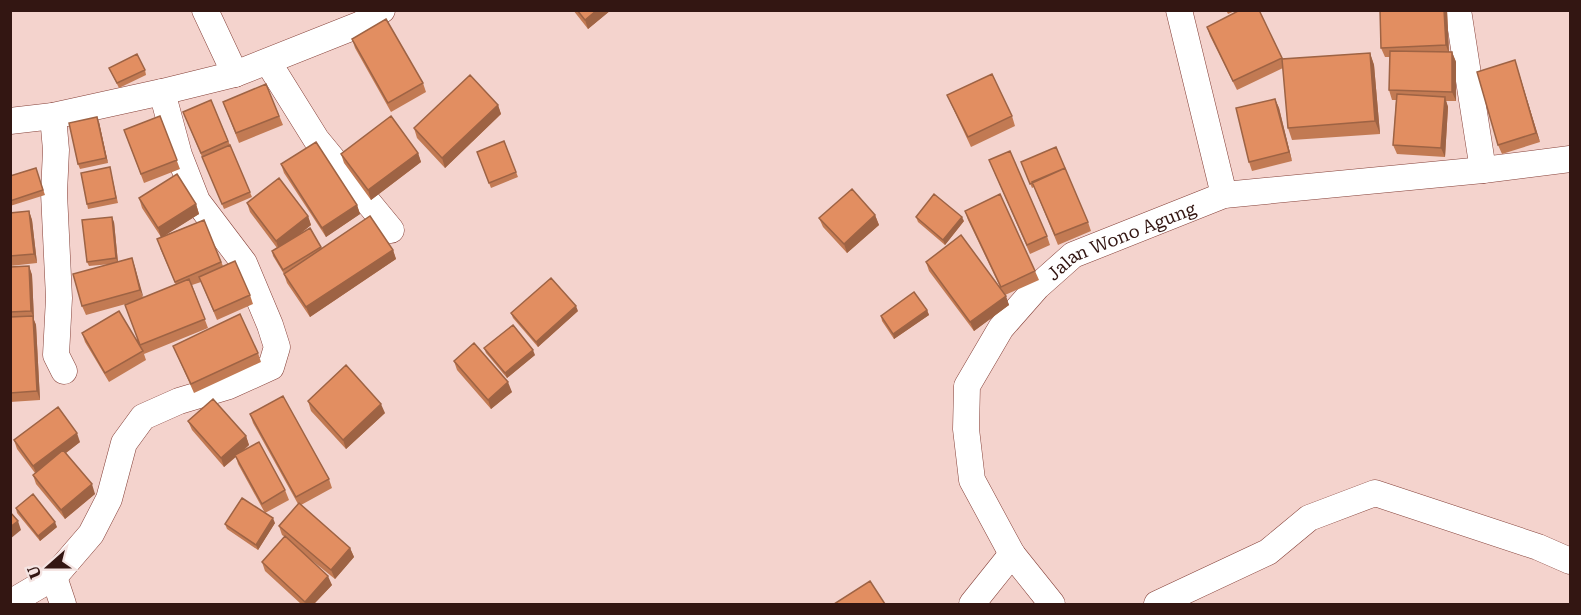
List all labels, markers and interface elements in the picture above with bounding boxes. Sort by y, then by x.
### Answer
street label: Jalan Wono Agung [1042,197,1199,284]
north arrow [18,537,78,597]
text: U [23,563,46,581]

